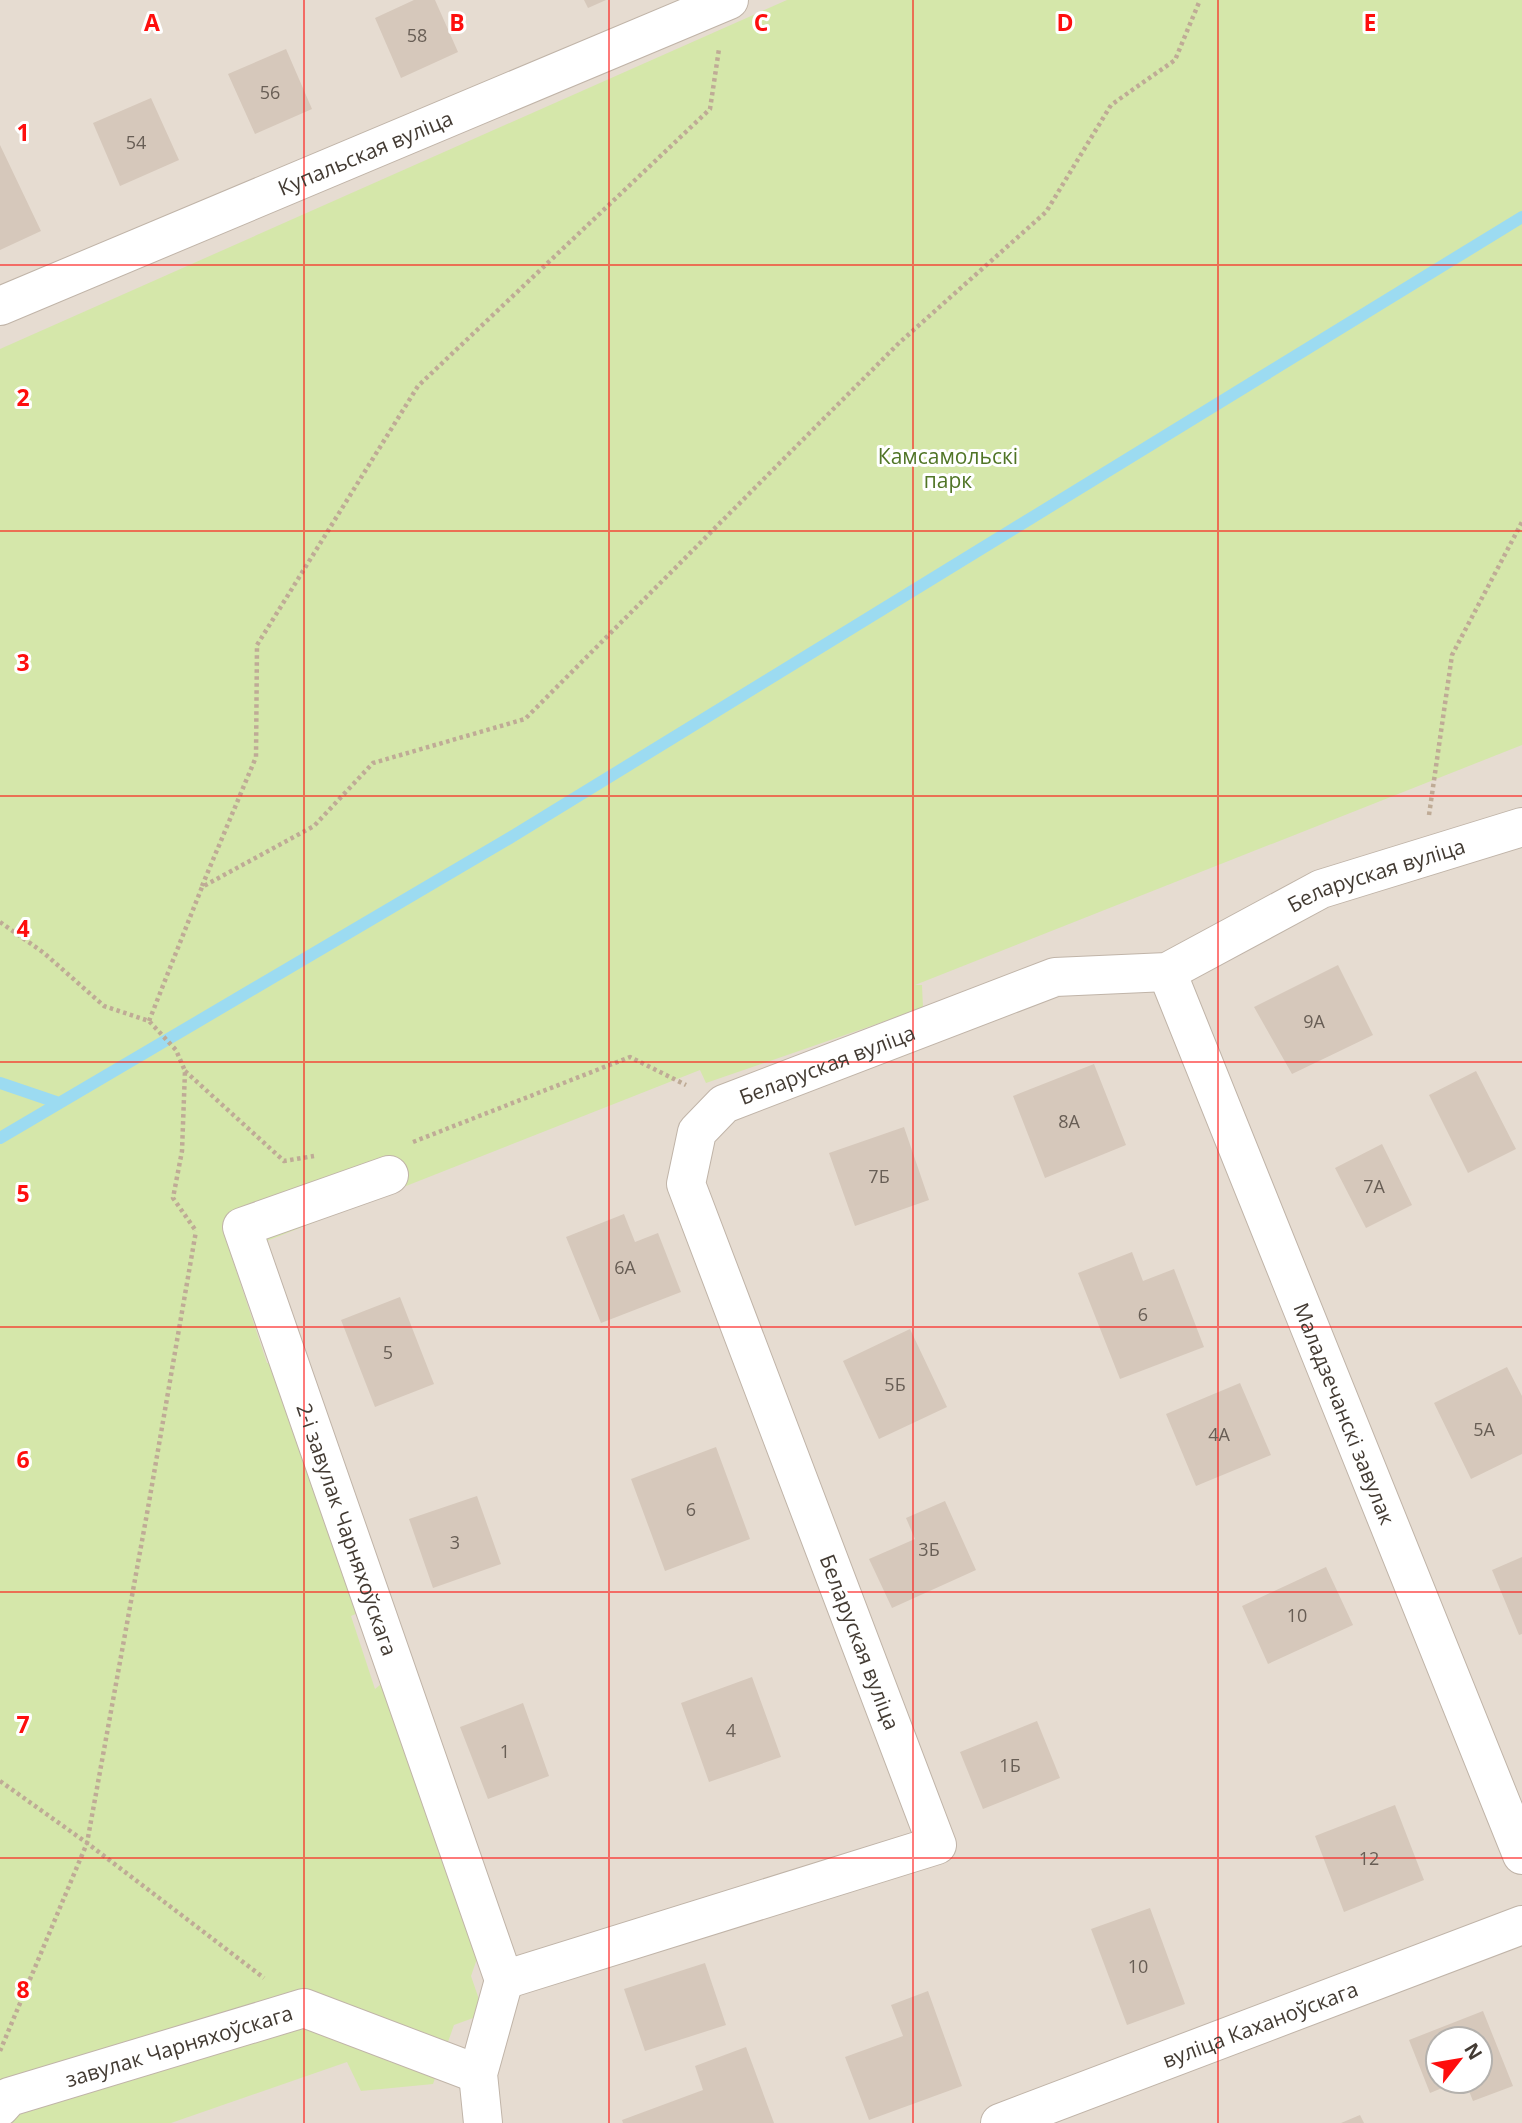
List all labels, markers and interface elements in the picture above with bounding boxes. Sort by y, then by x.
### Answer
text: A [144,6,160,38]
text: B [449,6,465,38]
text: C [754,6,768,38]
text: D [1056,6,1074,38]
text: E [1364,6,1376,38]
house number: 58 [407,23,427,47]
house number: 56 [260,80,280,104]
street label: Купальская вуліца [274,104,457,202]
text: 1 [16,116,30,148]
house number: 54 [126,130,146,154]
text: 2 [16,381,30,413]
park label: Камсамольскі парк [878,442,1018,494]
text: 3 [16,646,30,678]
street label: Беларуская вуліца [1282,831,1468,919]
text: 4 [16,912,30,944]
house number: 9А [1303,1009,1325,1033]
street label: Беларуская вуліца [735,1018,919,1111]
house number: 8А [1058,1109,1080,1133]
house number: 7Б [868,1164,890,1188]
house number: 7А [1363,1174,1385,1198]
text: 5 [16,1177,30,1209]
house number: 6А [614,1255,636,1279]
street label: Маладзечанскі завулак [1287,1299,1402,1529]
house number: 6 [1138,1302,1148,1326]
house number: 5 [383,1340,393,1364]
house number: 5Б [884,1372,906,1396]
street label: 2-і завулак Чарняхоўскага [290,1399,404,1659]
house number: 5А [1473,1417,1495,1441]
house number: 4А [1208,1422,1230,1446]
text: 6 [16,1443,30,1475]
house number: 6 [686,1497,696,1521]
house number: 3 [450,1530,460,1554]
house number: 3Б [918,1537,940,1561]
street label: Беларуская вуліца [814,1550,906,1734]
house number: 10 [1287,1603,1307,1627]
text: 7 [16,1708,30,1740]
house number: 4 [726,1718,736,1742]
house number: 1 [500,1739,510,1763]
house number: 1Б [999,1753,1021,1777]
house number: 12 [1359,1846,1379,1870]
house number: 10 [1128,1954,1148,1978]
text: 8 [16,1973,30,2005]
street label: вуліца Каханоўскага [1158,1975,1362,2074]
street label: завулак Чарняхоўскага [62,1998,296,2093]
north arrow [1424,2025,1494,2095]
text: N [1458,2038,1489,2065]

